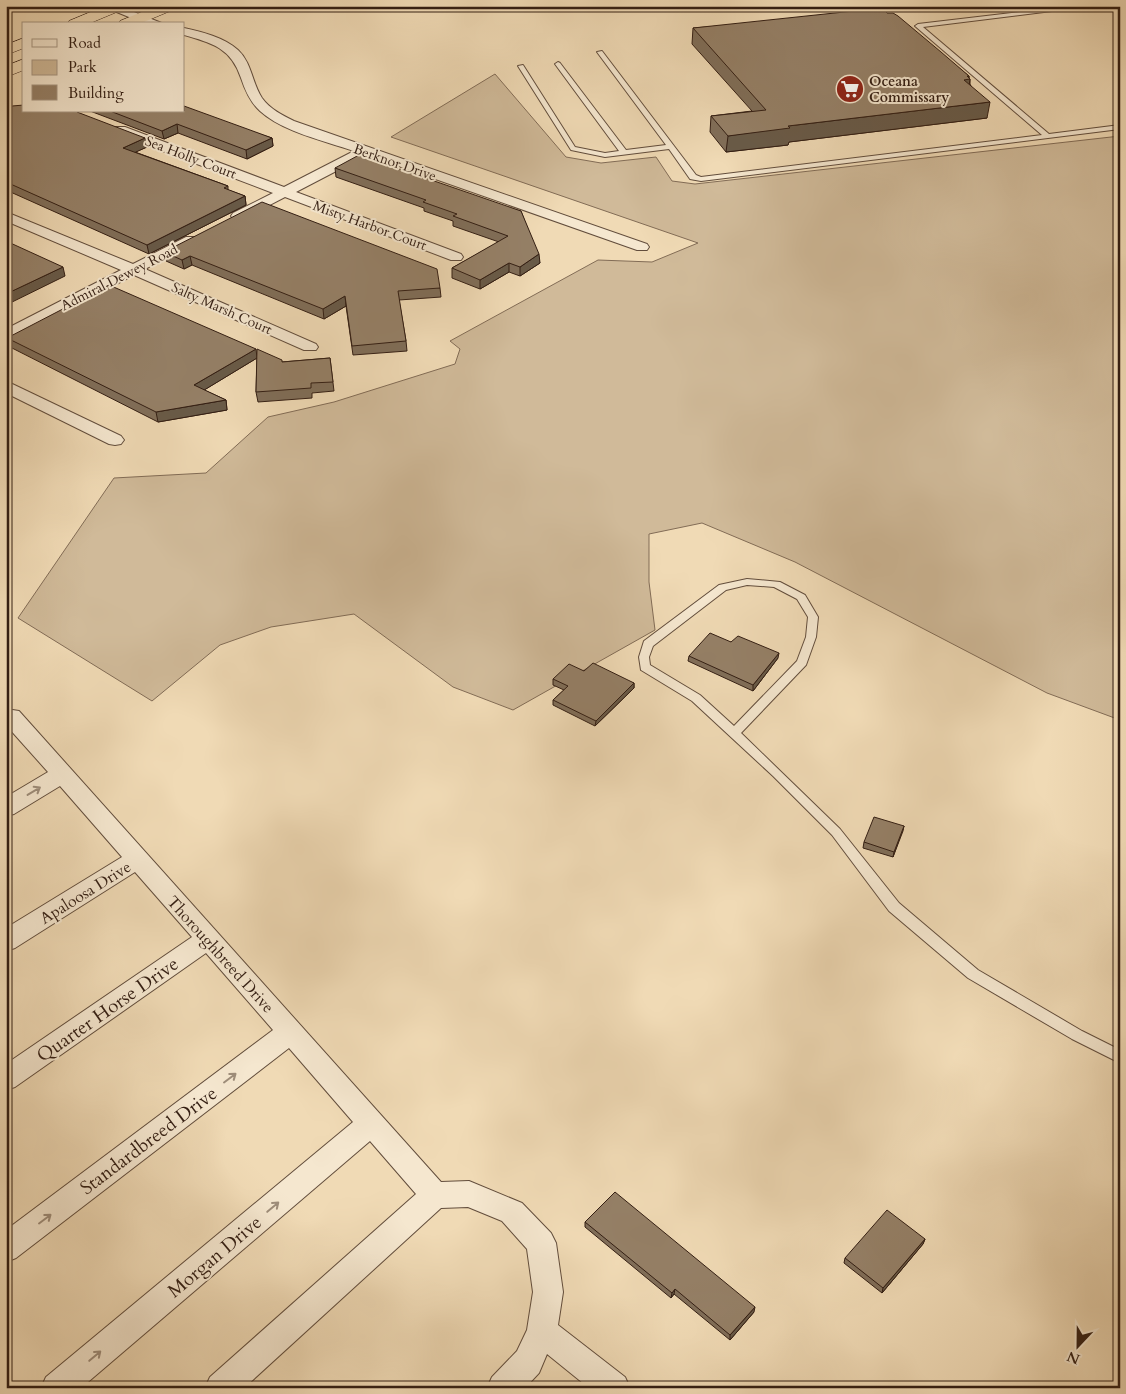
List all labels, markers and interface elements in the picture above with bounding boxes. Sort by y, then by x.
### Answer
legend [22,22,185,112]
text: Road [68,33,101,53]
text: Park [68,57,97,77]
place label: Oceana Commissary [869,72,949,107]
supermarket icon: Oceana Commissary [835,74,865,104]
text: Building [68,83,124,103]
street label: Sea Holly Court [143,131,240,184]
street label: Berknor Drive [351,139,439,186]
street label: Misty Harbor Court [310,196,430,255]
street label: Admiral Dewey Road [57,239,181,315]
street label: Salty Marsh Court [169,278,276,339]
one-way arrow [27,785,41,795]
street label: Apaloosa Drive [36,856,135,930]
street label: Thoroughbreed Drive [162,891,279,1018]
street label: Quarter Horse Drive [31,951,184,1069]
one-way arrow [223,1073,237,1083]
street label: Standardbreed Drive [75,1081,222,1201]
one-way arrow [266,1201,279,1212]
street label: Morgan Drive [162,1210,267,1304]
one-way arrow [38,1213,51,1224]
north arrow [1054,1322,1104,1372]
text: N [1064,1347,1083,1369]
one-way arrow [88,1351,101,1362]

